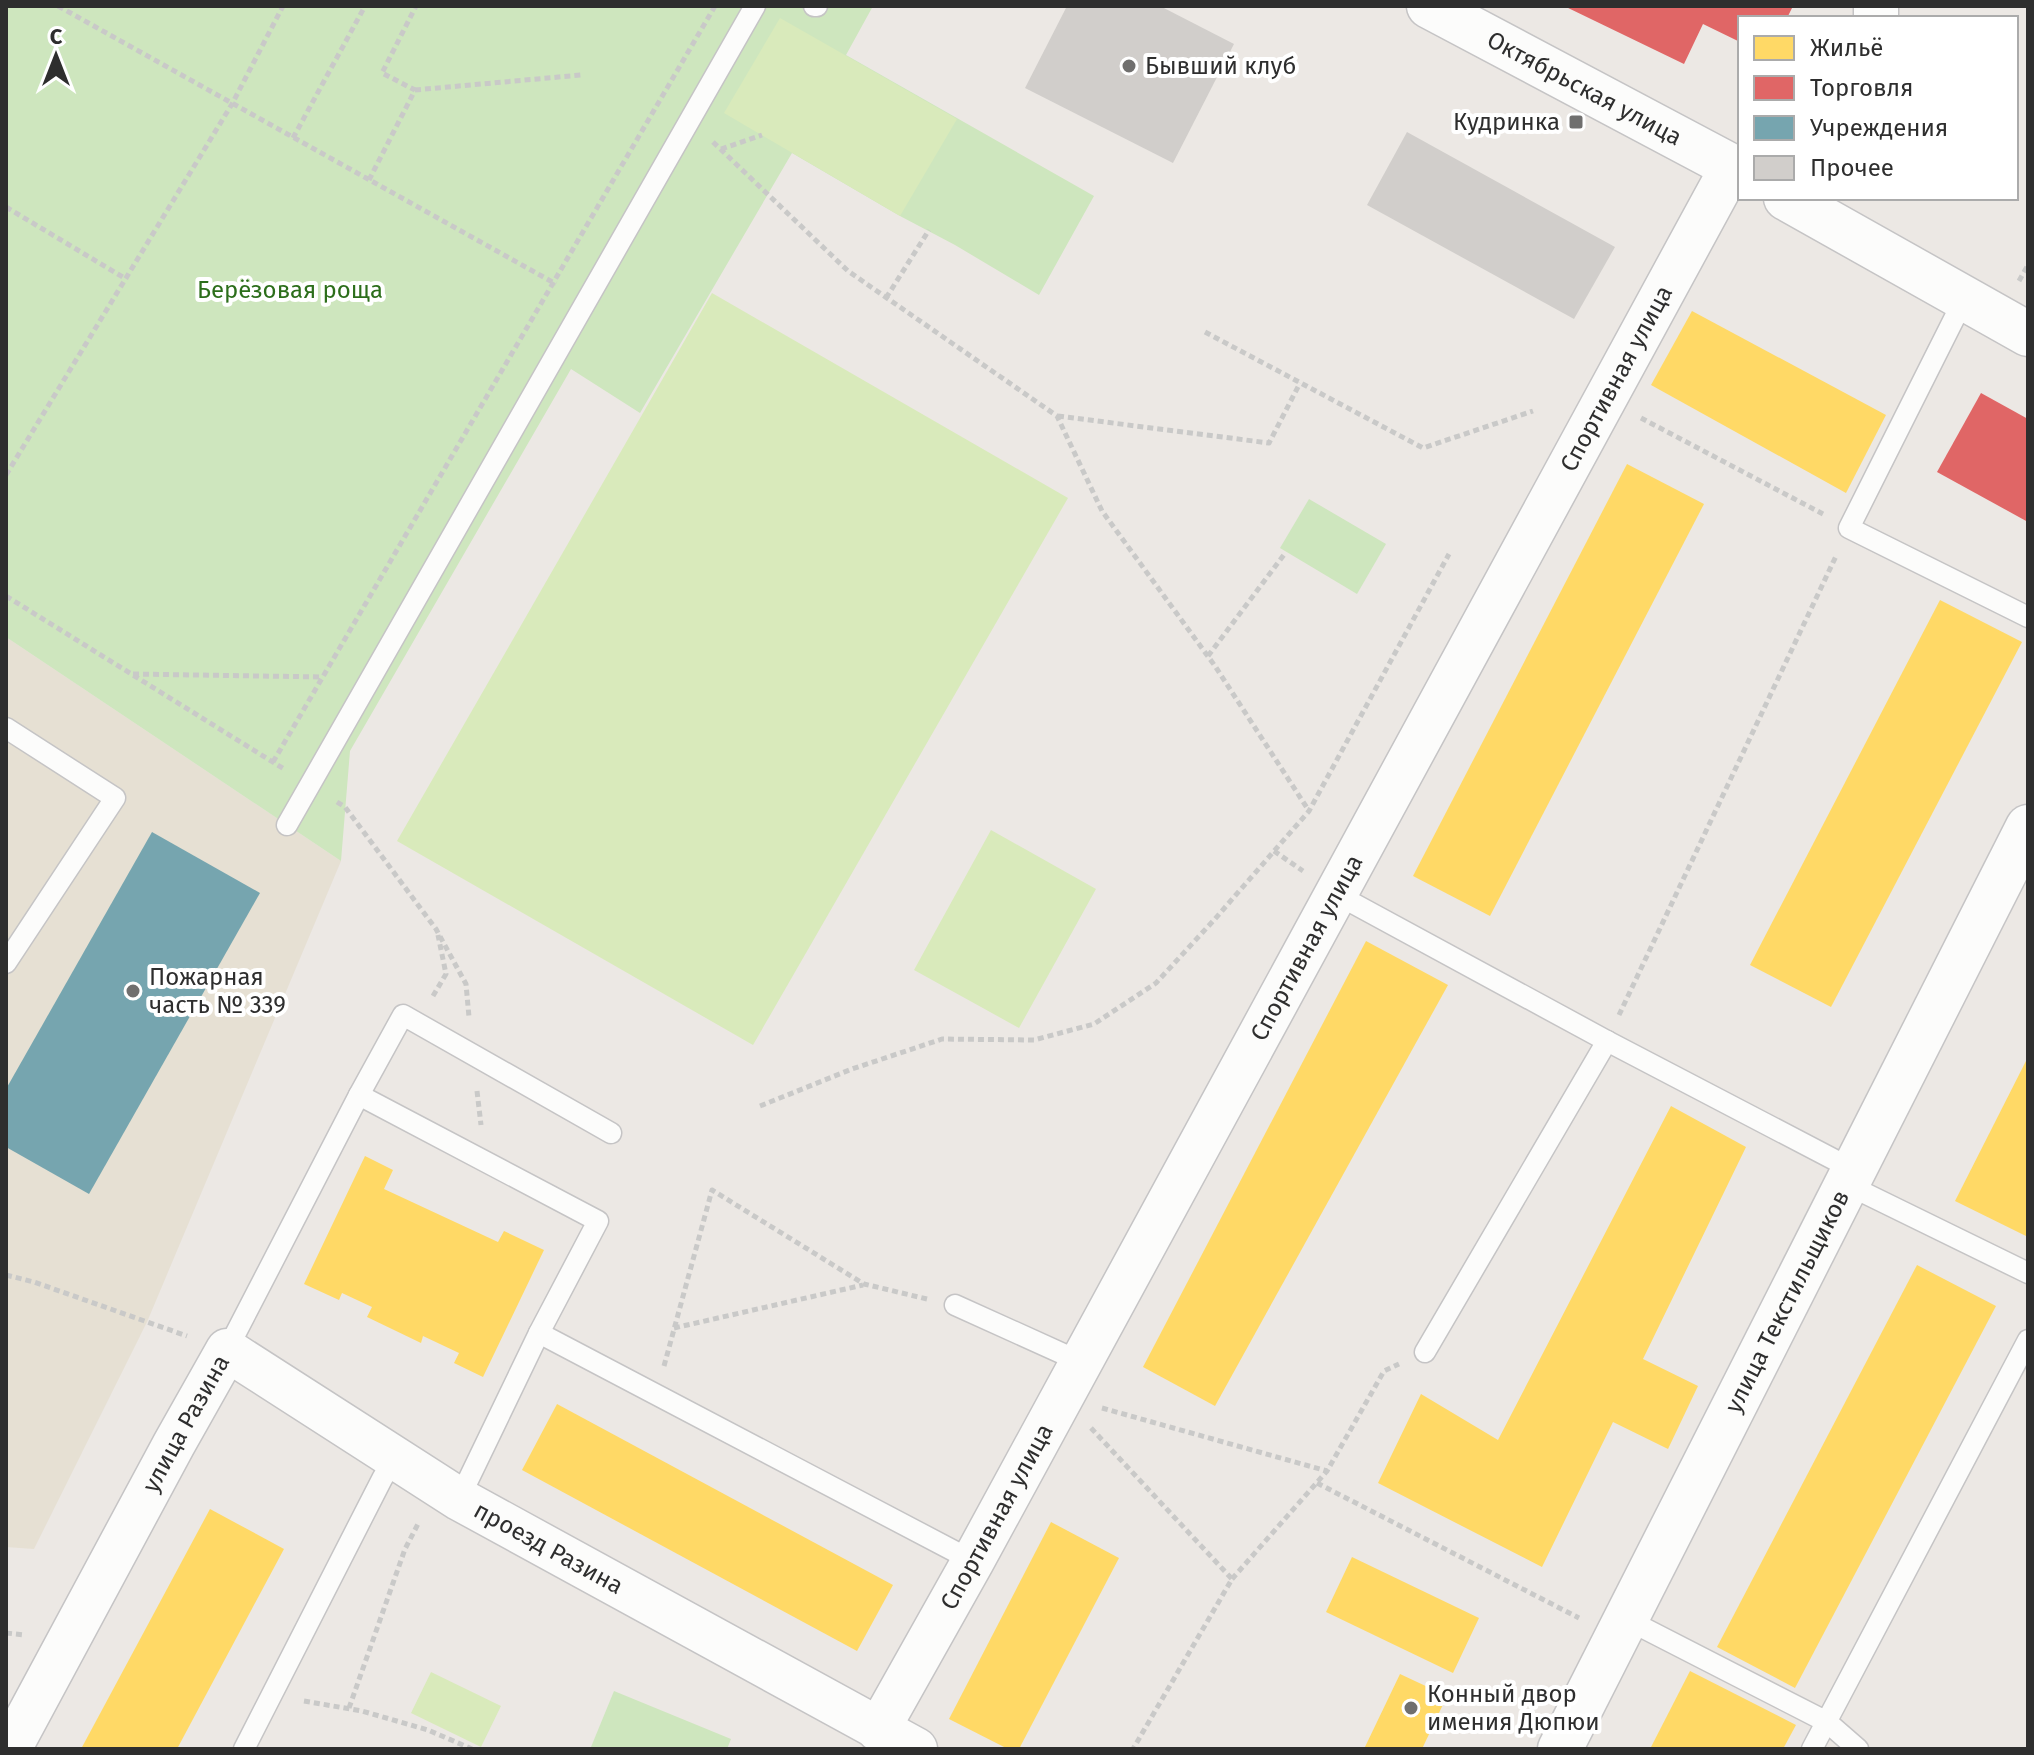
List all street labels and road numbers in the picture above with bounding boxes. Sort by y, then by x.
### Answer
street label: Октябрьская улица [1482,25,1687,152]
street label: Спортивная улица [1554,281,1678,476]
street label: Спортивная улица [1245,850,1369,1046]
street label: улица Текстильщиков [1719,1185,1855,1417]
street label: улица Разина [137,1350,235,1497]
street label: Спортивная улица [935,1419,1059,1615]
street label: проезд Разина [469,1496,628,1600]

